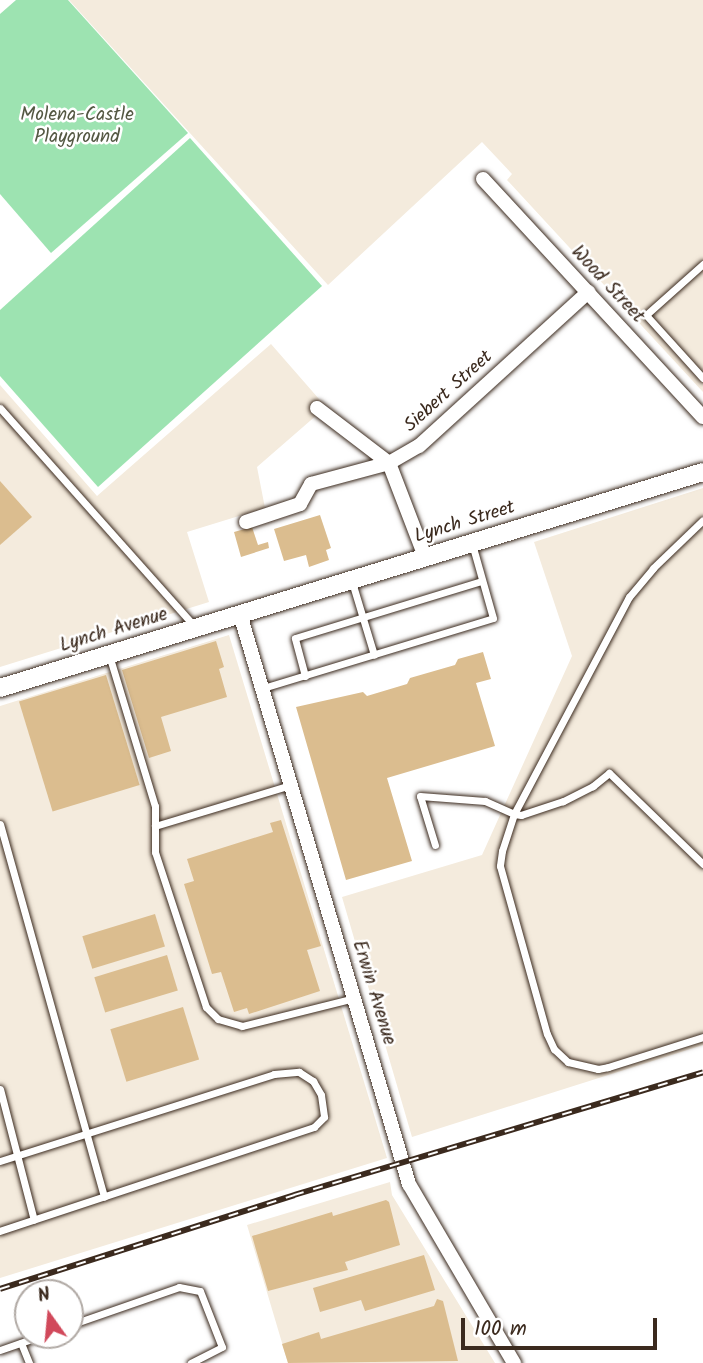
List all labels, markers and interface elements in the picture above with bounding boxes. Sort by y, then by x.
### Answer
park label: Molena-Castle Playground [20,105,134,149]
street label: Wood Street [565,242,649,328]
street label: Siebert Street [400,346,498,438]
street label: Lynch Street [412,497,518,549]
street label: Lynch Avenue [57,604,171,658]
street label: Erwin Avenue [346,938,400,1048]
north arrow [14,1279,84,1349]
text: N [34,1280,54,1312]
scale bar [465,1304,661,1348]
text: 100 m [474,1313,527,1346]

